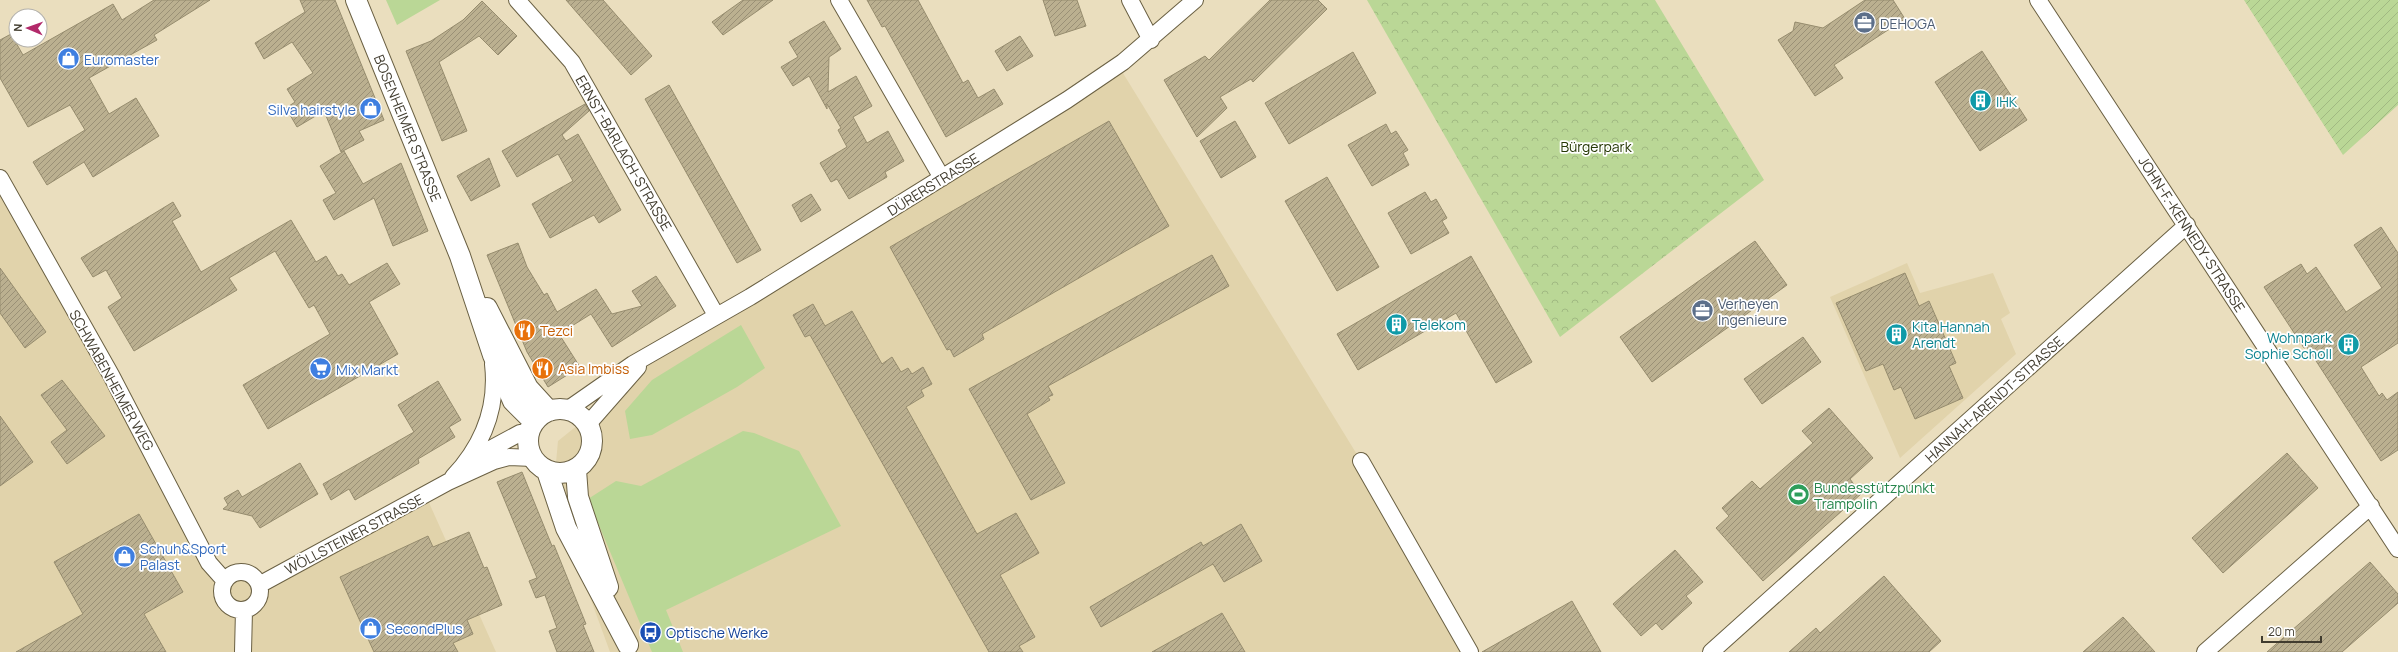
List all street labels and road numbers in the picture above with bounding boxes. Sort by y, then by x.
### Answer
street label: BOSENHEIMER STRASSE [370,52,446,204]
street label: ERNST-BARLACH-STRASSE [572,72,676,234]
street label: DÜRERSTRASSE [884,148,982,220]
street label: JOHN-F.-KENNEDY-STRASSE [2134,152,2250,316]
street label: SCHWABENHEIMER WEG [65,306,159,454]
street label: HANNAH-ARENDT-STRASSE [1921,332,2067,466]
street label: WÖLLSTEINER STRASSE [281,489,427,579]

